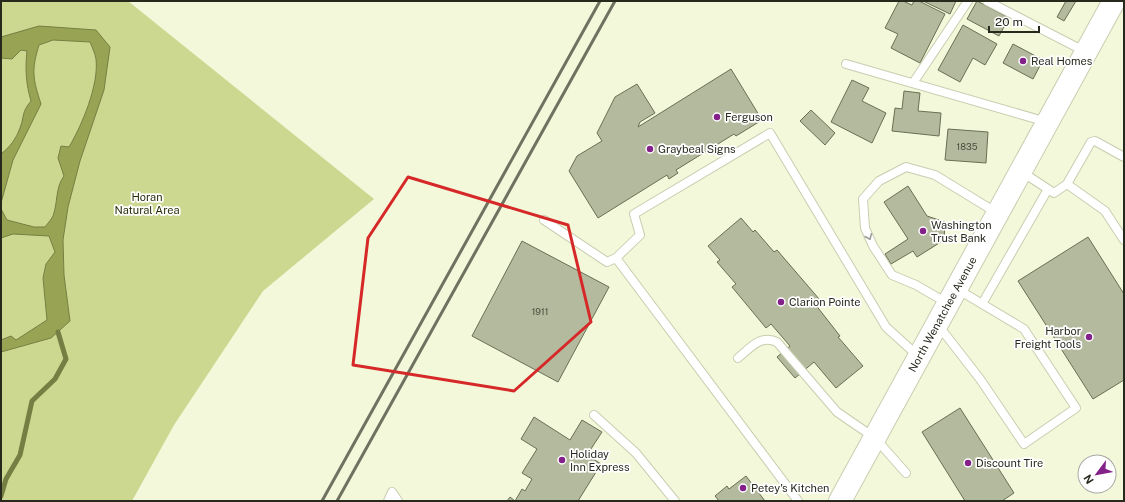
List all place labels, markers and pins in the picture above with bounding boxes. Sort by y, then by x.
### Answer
place label: Real Homes [1031,55,1093,67]
marker: Real Homes [1018,56,1028,66]
place label: Ferguson [725,111,773,123]
marker: Ferguson [712,112,722,122]
place label: Graybeal Signs [658,143,736,155]
marker: Graybeal Signs [645,144,655,154]
place label: Washington Trust Bank [931,219,992,244]
marker: Washington Trust Bank [918,226,928,236]
place label: Clarion Pointe [789,296,861,308]
marker: Clarion Pointe [776,297,786,307]
place label: Harbor Freight Tools [1014,325,1081,350]
marker: Harbor Freight Tools [1084,332,1094,342]
place label: Holiday Inn Express [570,448,630,473]
marker: Holiday Inn Express [557,455,567,465]
place label: Discount Tire [976,457,1043,469]
marker: Discount Tire [963,458,973,468]
place label: Petey's Kitchen [751,482,829,494]
marker: Petey's Kitchen [738,483,748,493]

